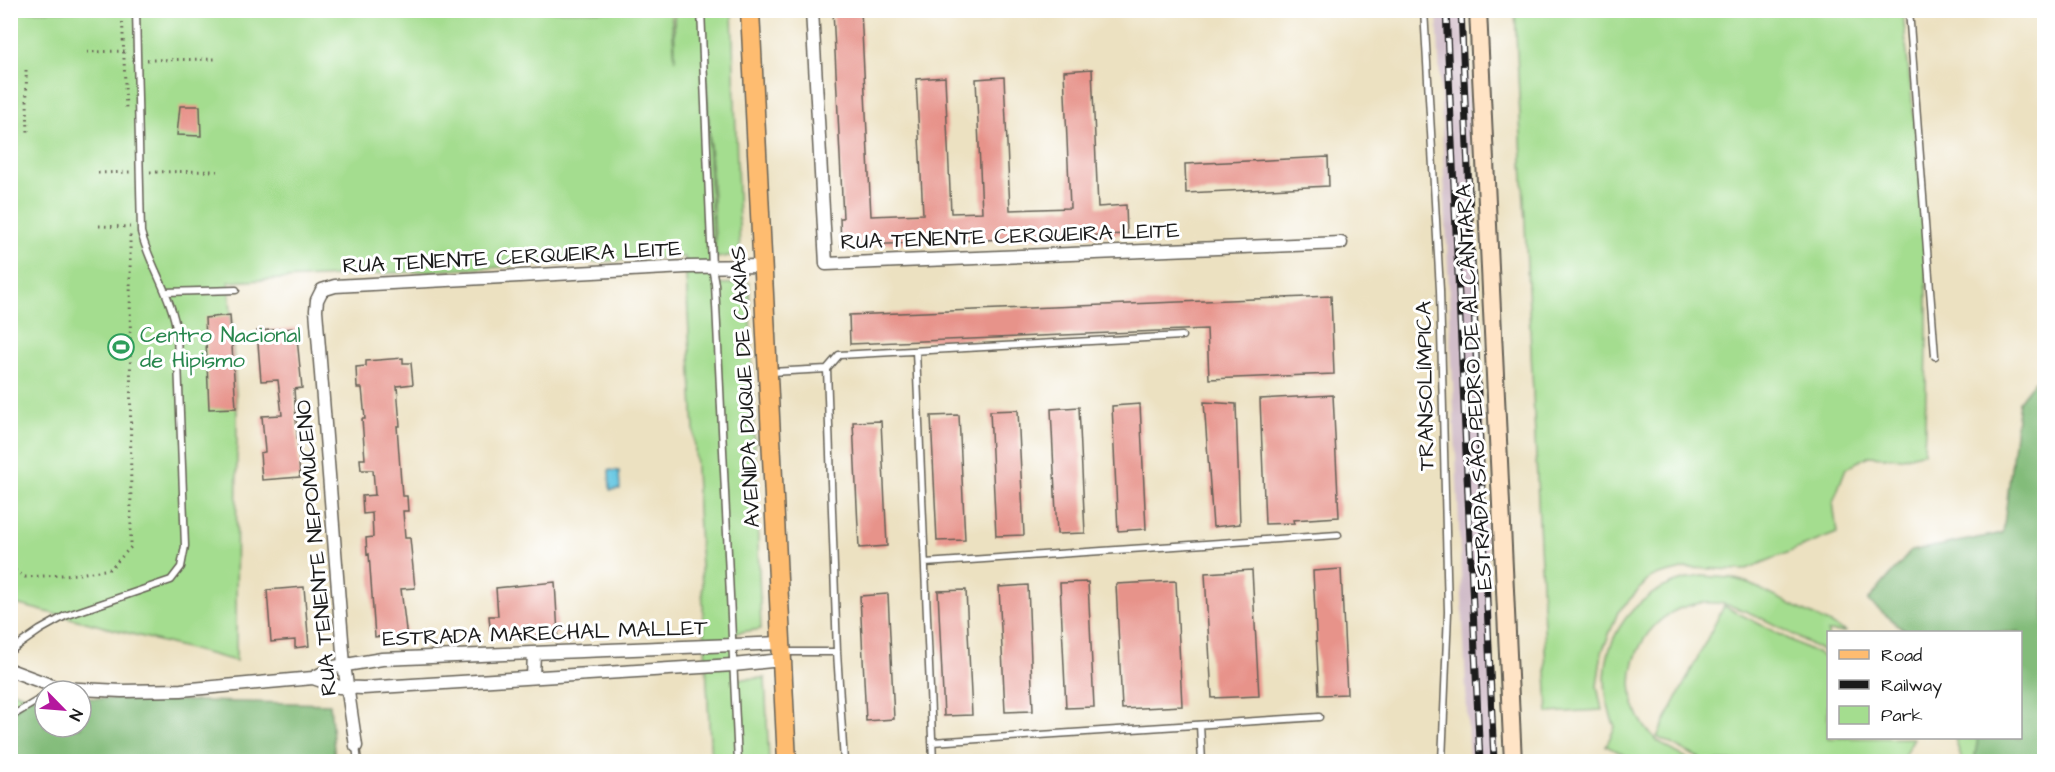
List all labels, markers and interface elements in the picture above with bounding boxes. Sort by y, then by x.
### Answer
street label: ESTRADA SÃO PEDRO DE ALCÂNTARA [1448,183,1501,591]
street label: RUA TENENTE CERQUEIRA LEITE [840,215,1180,258]
street label: RUA TENENTE CERQUEIRA LEITE [342,233,682,282]
street label: AVENIDA DUQUE DE CAXIAS [723,245,768,529]
street label: TRANSOLÍMPICA [1409,301,1442,471]
place label: Centro Nacional de Hipismo [140,320,301,376]
sports icon: Centro Nacional de Hipismo [106,332,136,362]
street label: RUA TENENTE NEPOMUCENO [288,398,345,697]
street label: ESTRADA MARECHAL MALLET [382,612,708,655]
legend [1827,631,2022,739]
text: Road [1881,643,1922,668]
text: Railway [1881,673,1942,699]
north arrow [33,679,93,739]
text: Park [1881,703,1923,728]
text: N [64,706,88,724]

